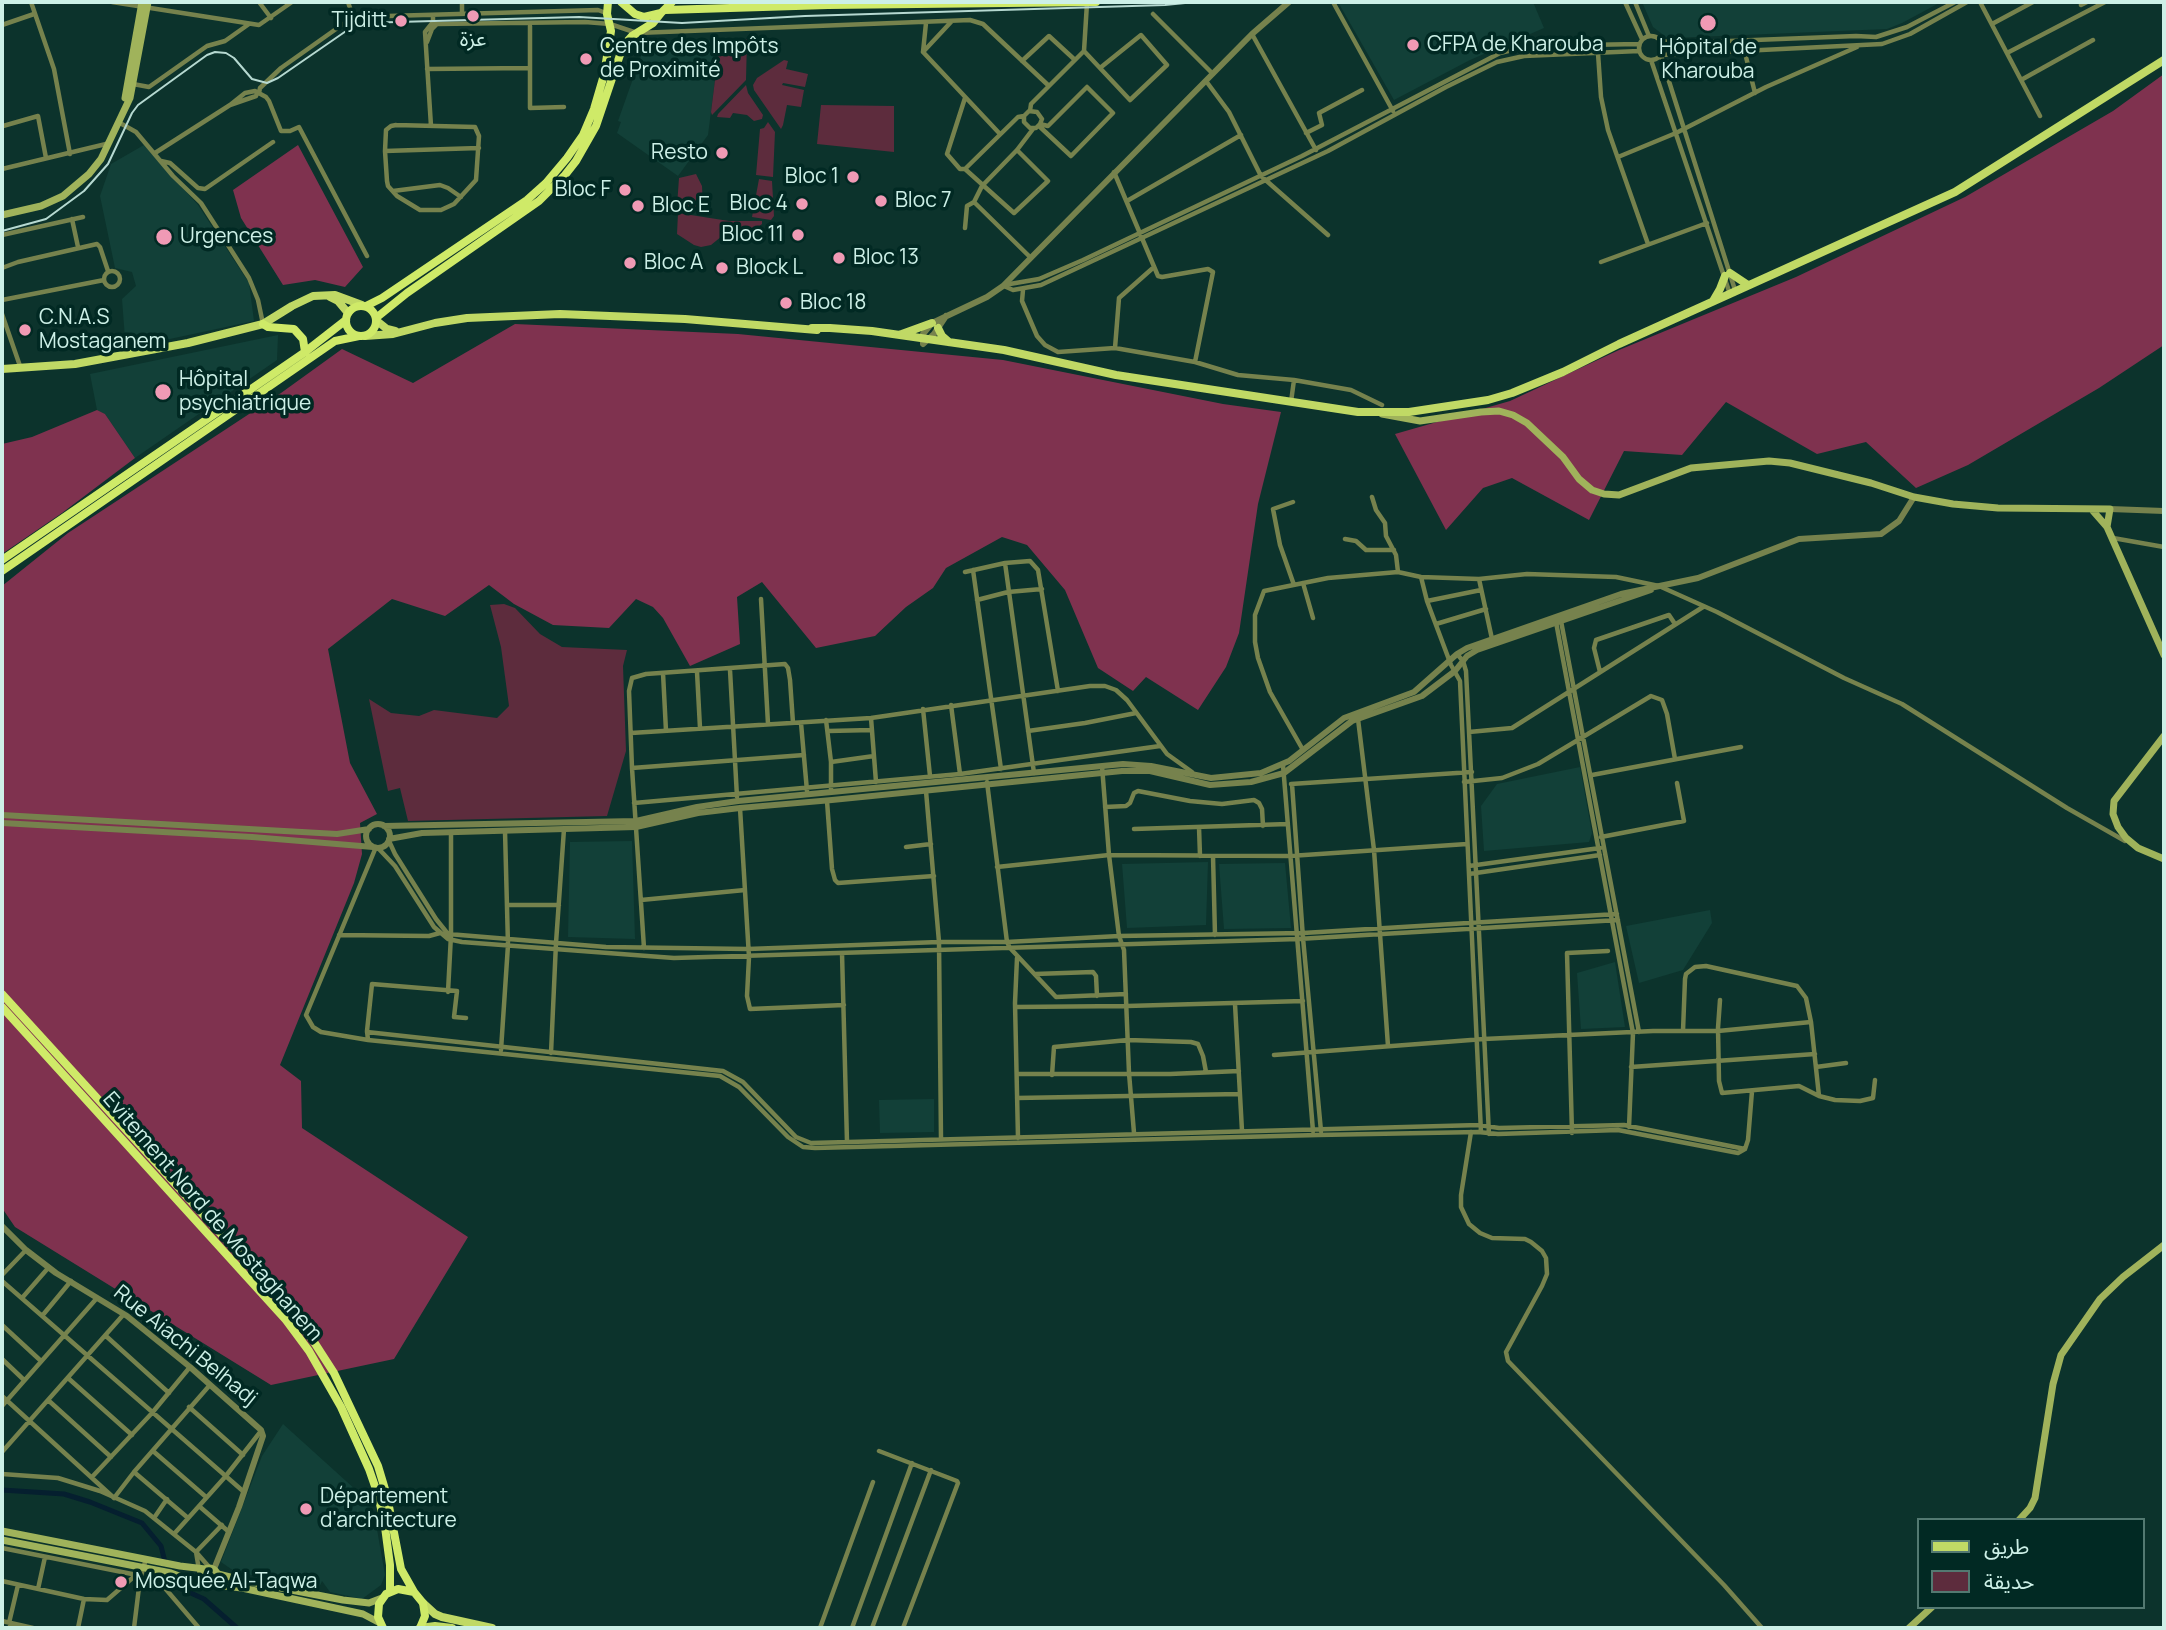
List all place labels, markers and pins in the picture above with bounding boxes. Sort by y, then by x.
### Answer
place label: Tijditt [331,8,387,34]
marker: عزة [465,8,481,24]
marker: Tijditt [393,13,409,29]
marker: Hôpital de Kharouba [1698,13,1718,33]
place label: عزة [460,27,486,53]
place label: CFPA de Kharouba [1427,32,1604,58]
place label: Centre des Impôts de Proximité [600,34,779,84]
place label: Hôpital de Kharouba [1659,35,1757,85]
marker: CFPA de Kharouba [1405,37,1421,53]
marker: Centre des Impôts de Proximité [578,51,594,67]
place label: Resto [651,140,708,166]
marker: Resto [714,145,730,161]
place label: Bloc 1 [785,164,839,190]
marker: Bloc 1 [845,169,861,185]
place label: Bloc F [554,177,611,203]
marker: Bloc F [617,182,633,198]
place label: Bloc 7 [895,188,952,214]
place label: Bloc 4 [730,191,788,217]
place label: Bloc E [652,193,710,219]
marker: Bloc 7 [873,193,889,209]
marker: Bloc 4 [794,196,810,212]
marker: Bloc E [630,198,646,214]
place label: Bloc 11 [722,222,784,248]
place label: Urgences [180,224,273,250]
marker: Urgences [154,227,174,247]
marker: Bloc 11 [790,227,806,243]
place label: Bloc 13 [853,245,919,271]
place label: Bloc A [644,250,703,276]
marker: Bloc 13 [831,250,847,266]
marker: Bloc A [622,255,638,271]
place label: Block L [736,255,803,281]
marker: Block L [714,260,730,276]
place label: Bloc 18 [800,290,866,316]
marker: Bloc 18 [778,295,794,311]
place label: C.N.A.S Mostaganem [39,305,166,355]
marker: C.N.A.S Mostaganem [17,322,33,338]
place label: Hôpital psychiatrique [179,367,311,417]
marker: Hôpital psychiatrique [153,382,173,402]
place label: Département d'architecture [320,1484,457,1534]
marker: Département d'architecture [298,1501,314,1517]
place label: Mosquée Al-Taqwa [135,1569,317,1595]
marker: Mosquée Al-Taqwa [113,1574,129,1590]

